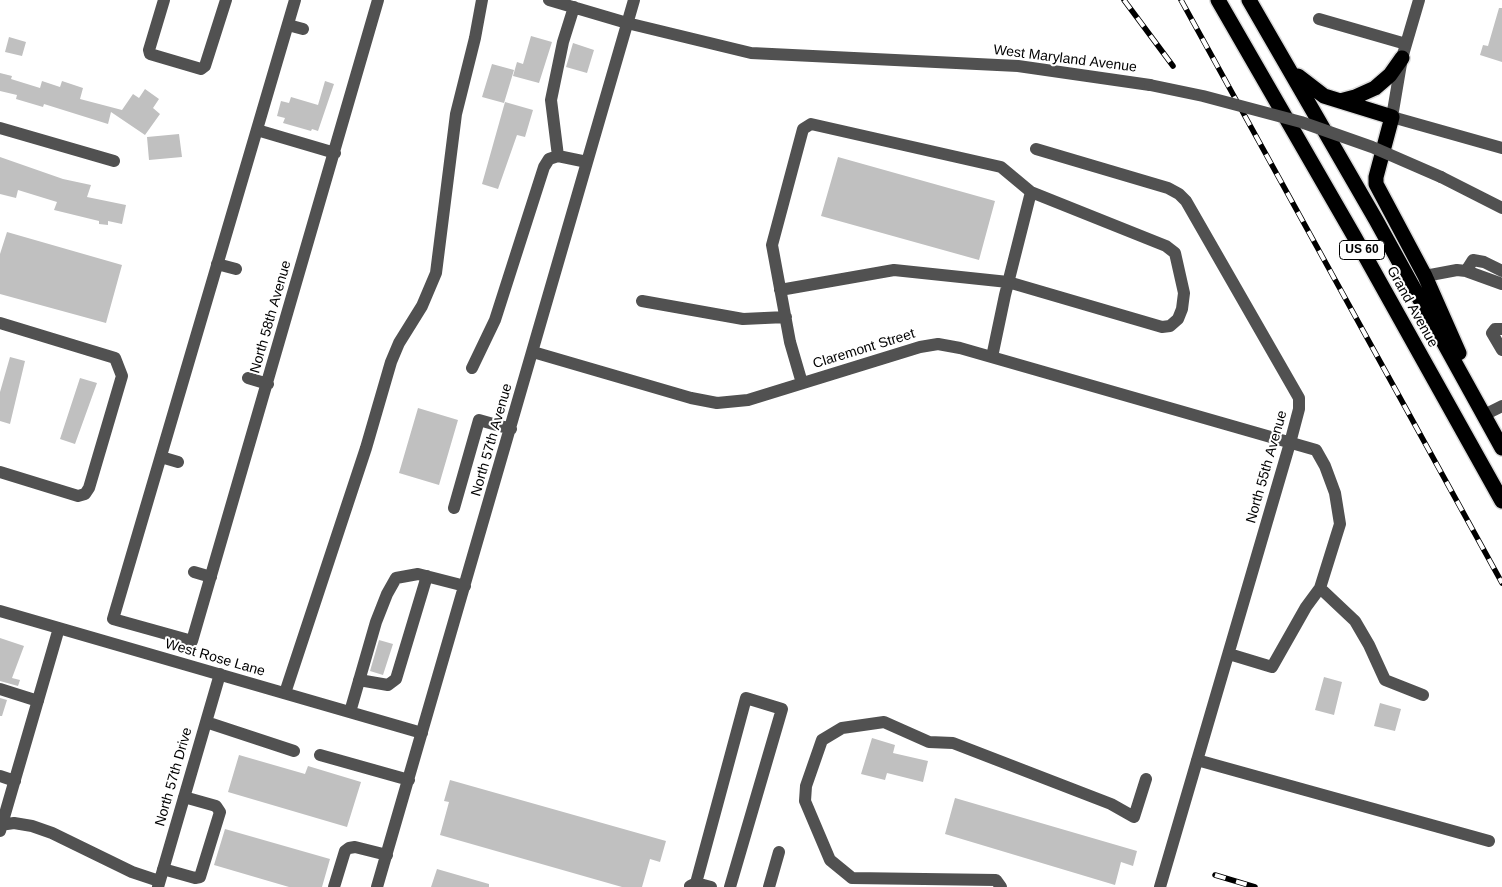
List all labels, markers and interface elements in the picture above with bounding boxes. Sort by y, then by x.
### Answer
street label: West Maryland Avenue [992,42,1138,76]
road number: US 60 [1340,240,1384,260]
street label: North 58th Avenue [247,259,295,375]
street label: Grand Avenue [1383,264,1441,350]
street label: Claremont Street [811,325,917,373]
street label: North 57th Avenue [468,382,516,498]
street label: North 55th Avenue [1243,409,1291,525]
street label: West Rose Lane [163,636,267,680]
street label: North 57th Drive [152,726,196,828]

